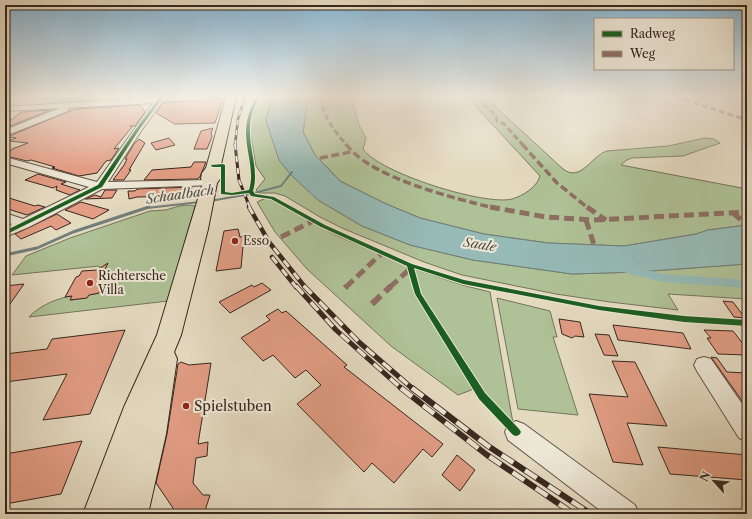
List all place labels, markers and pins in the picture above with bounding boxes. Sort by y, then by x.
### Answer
place label: Esso [243,233,269,248]
marker: Esso [230,236,240,246]
place label: Richtersche Villa [97,268,166,297]
marker: Richtersche Villa [85,278,95,288]
place label: Spielstuben [194,397,272,415]
marker: Spielstuben [181,401,191,411]

